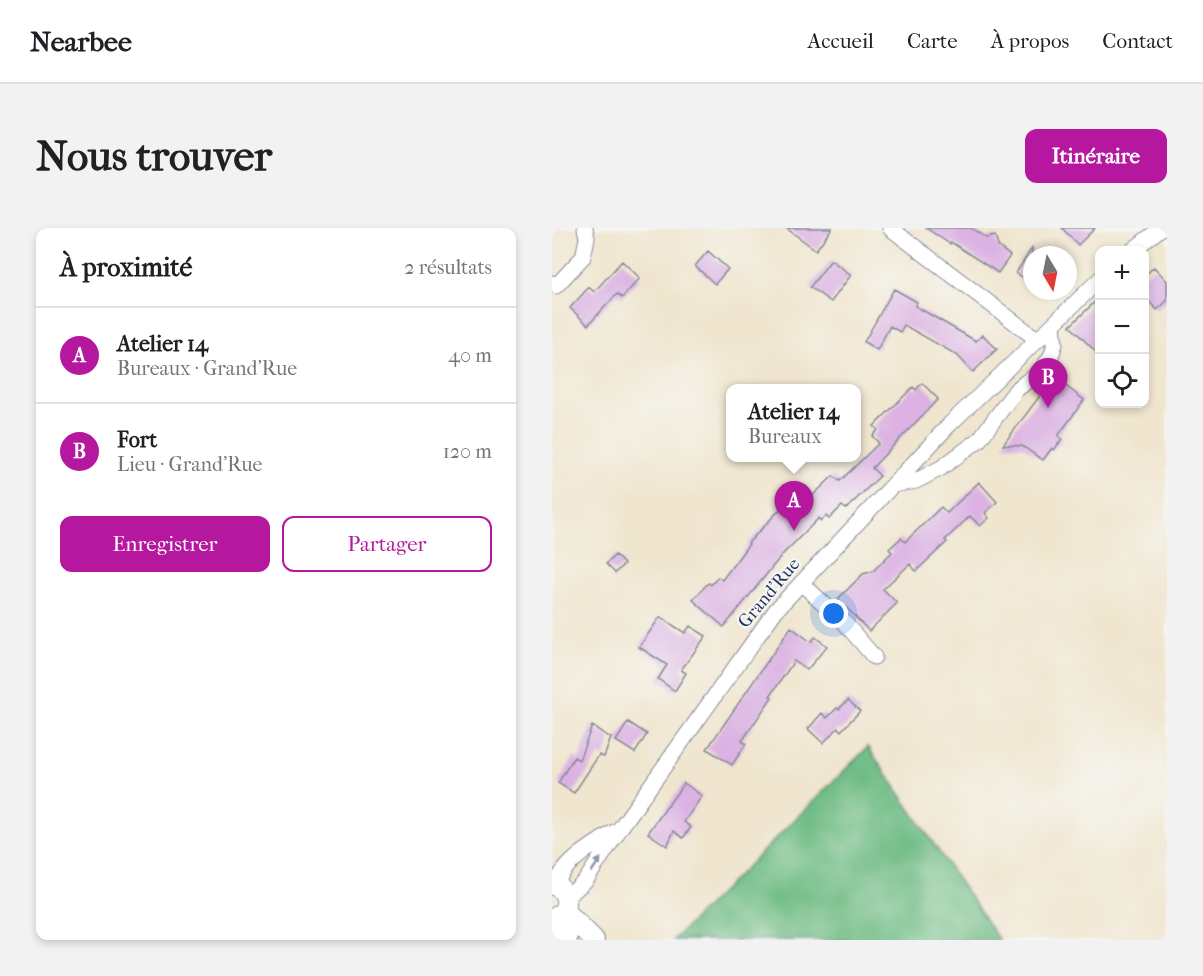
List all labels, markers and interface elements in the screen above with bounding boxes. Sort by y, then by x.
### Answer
text: Nearbee [30,25,132,58]
text: Accueil [808,29,874,53]
text: Carte [907,29,958,53]
text: À propos [991,29,1069,53]
text: Contact [1102,29,1173,53]
button: Itinéraire [1025,129,1167,183]
text: Nous trouver [36,132,272,181]
north arrow [1023,246,1077,300]
map controls [1095,246,1149,408]
button: + [1095,246,1149,300]
text: À proximité [60,252,192,283]
text: 2 résultats [404,256,492,279]
button: − [1095,300,1149,354]
text: Atelier 14 [117,331,208,357]
text: A [73,344,86,367]
text: 40 m [448,344,492,367]
button: locate [1095,354,1149,408]
text: Bureaux · Grand'Rue [117,357,297,380]
pin: B [1028,358,1068,408]
popup [726,384,861,462]
text: Atelier 14 [748,399,839,425]
text: Bureaux [748,425,822,448]
text: Fort [117,427,157,453]
text: B [73,440,86,463]
text: 120 m [443,440,492,463]
text: Lieu · Grand'Rue [117,453,262,476]
pin: A [774,482,814,531]
button: Enregistrer [60,516,270,572]
button: Partager [282,516,492,572]
street label: Grand'Rue [734,554,804,632]
your location [819,599,848,628]
one-way arrow [590,857,602,873]

